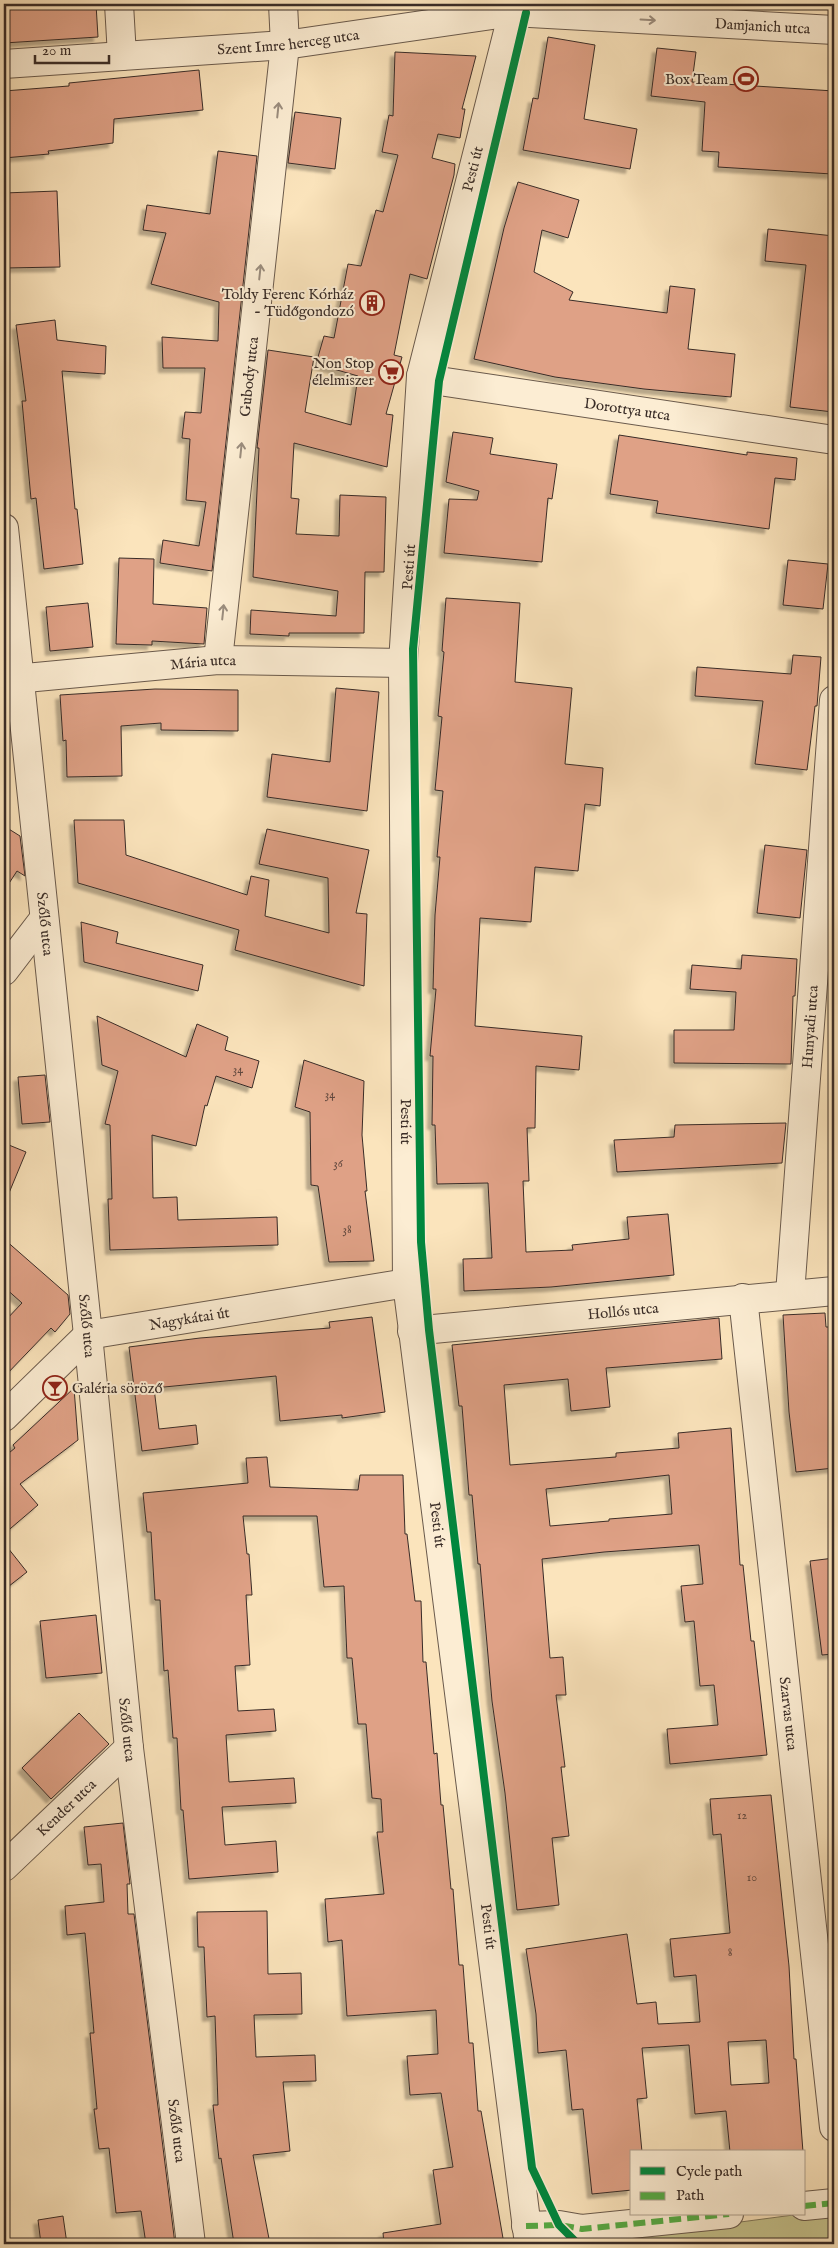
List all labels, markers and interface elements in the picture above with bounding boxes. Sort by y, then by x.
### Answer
street label: Damjanich utca [714,14,811,38]
one-way arrow [640,15,656,24]
street label: Szent Imre herceg utca [217,25,361,59]
scale bar [35,32,109,64]
text: 20 m [42,41,72,60]
sports icon: Box Team [733,66,759,92]
place label: Box Team [665,70,728,89]
one-way arrow [273,102,283,118]
street label: Pesti út [458,144,488,194]
one-way arrow [255,264,265,280]
place label: Toldy Ferenc Kórház - Tüdőgondozó [222,285,354,321]
building icon: Toldy Ferenc Kórház - Tüdőgondozó [359,290,385,316]
street label: Gubody utca [235,335,263,418]
place label: Non Stop élelmiszer [312,354,374,390]
supermarket icon: Non Stop élelmiszer [378,359,404,385]
street label: Dorottya utca [583,393,672,425]
one-way arrow [236,443,246,459]
street label: Pesti út [398,543,420,591]
one-way arrow [218,604,228,620]
street label: Mária utca [170,650,237,674]
street label: Szőlő utca [32,891,58,957]
street label: Hunyadi utca [797,984,822,1069]
house number: 34 [233,1062,243,1077]
house number: 34 [325,1087,335,1102]
street label: Pesti út [396,1099,416,1145]
house number: 36 [333,1156,344,1171]
house number: 38 [342,1222,352,1237]
street label: Szőlő utca [74,1293,100,1359]
street label: Hollós utca [587,1298,660,1324]
street label: Nagykátai út [148,1303,231,1334]
bar icon: Galéria söröző [42,1375,68,1401]
place label: Galéria söröző [72,1379,163,1398]
street label: Pesti út [425,1501,450,1549]
street label: Szarvas utca [775,1676,802,1752]
street label: Szőlő utca [115,1697,140,1763]
street label: Kender utca [32,1775,100,1841]
house number: 12 [737,1808,747,1823]
house number: 10 [747,1870,757,1885]
street label: Pesti út [476,1903,501,1951]
house number: 8 [728,1945,733,1960]
street label: Szőlő utca [163,2098,190,2164]
legend [630,2150,806,2216]
text: Cycle path [676,2162,742,2181]
text: Path [676,2186,704,2205]

